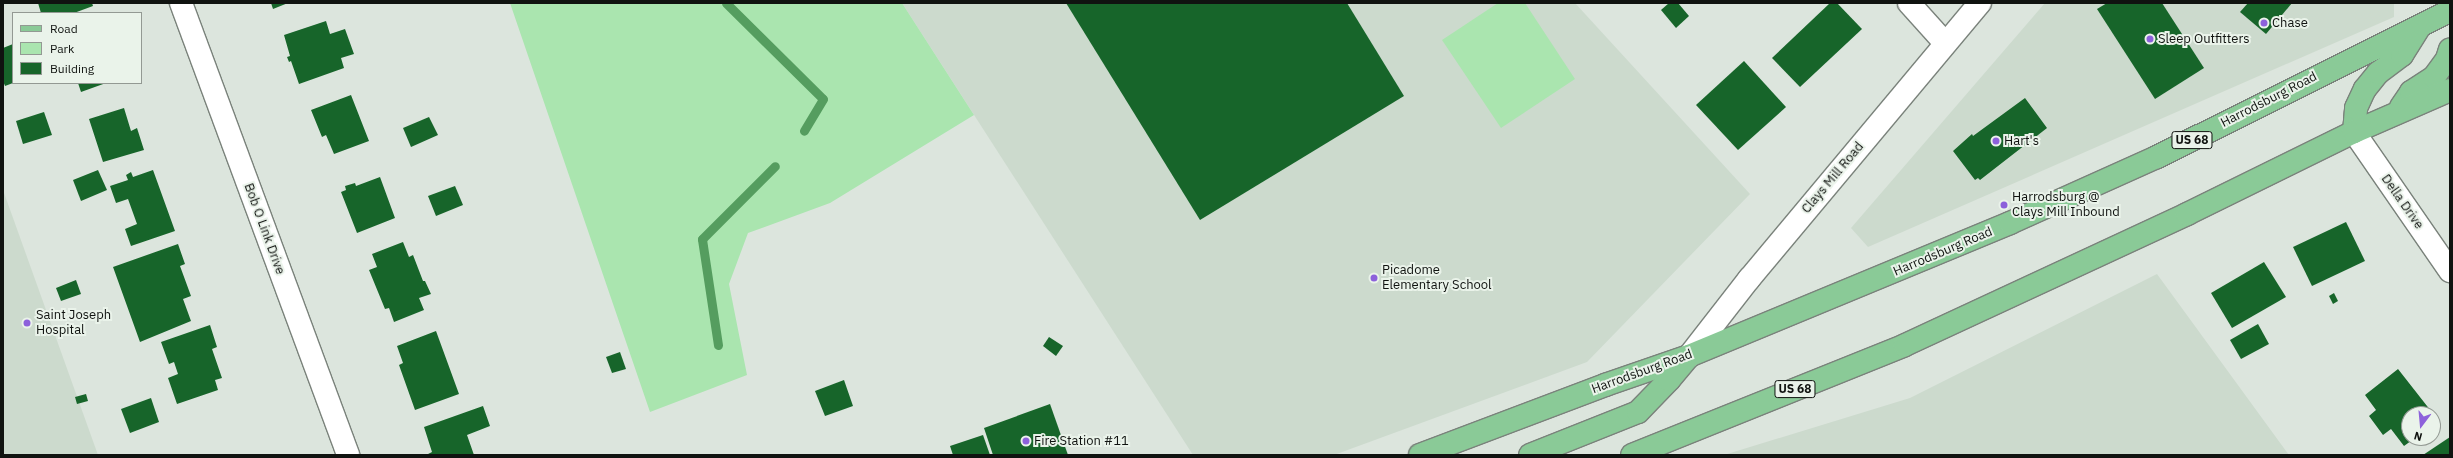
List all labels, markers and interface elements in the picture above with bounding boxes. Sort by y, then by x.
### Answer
legend [12,12,142,84]
place label: Chase [2272,15,2308,31]
marker: Chase [2259,18,2269,28]
text: Road [50,21,78,36]
place label: Sleep Outfitters [2158,31,2250,47]
marker: Sleep Outfitters [2145,34,2155,44]
text: Park [50,41,74,56]
text: Building [50,61,94,76]
street label: Harrodsburg Road [2218,69,2320,131]
road number: US 68 [2171,130,2213,150]
place label: Hart's [2004,133,2039,149]
marker: Hart's [1991,136,2001,146]
street label: Clays Mill Road [1799,139,1867,217]
street label: Della Drive [2378,172,2426,232]
street label: Bob O Link Drive [240,181,288,277]
place label: Harrodsburg @ Clays Mill Inbound [2012,190,2120,221]
marker: Harrodsburg @ Clays Mill Inbound [1999,200,2009,210]
street label: Harrodsburg Road [1891,224,1995,280]
place label: Picadome Elementary School [1382,263,1492,294]
marker: Picadome Elementary School [1369,273,1379,283]
place label: Saint Joseph Hospital [36,308,111,339]
marker: Saint Joseph Hospital [21,317,33,329]
street label: Harrodsburg Road [1590,347,1694,397]
road number: US 68 [1774,379,1816,399]
north arrow [2401,406,2441,446]
text: N [2412,429,2424,444]
place label: Fire Station #11 [1034,433,1129,449]
marker: Fire Station #11 [1021,436,1031,446]

